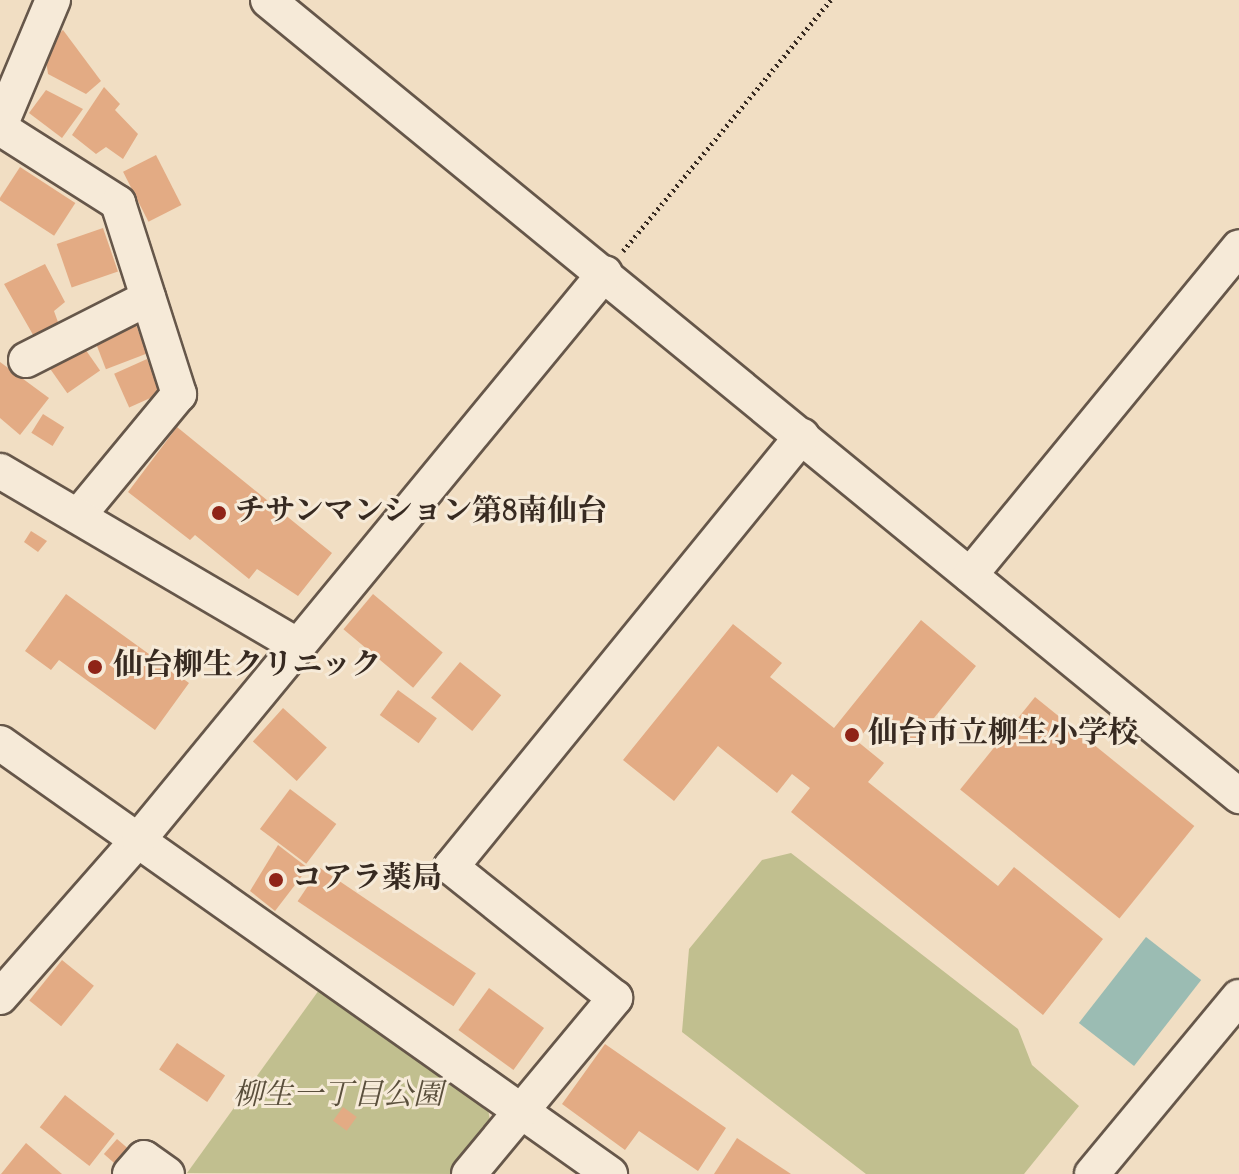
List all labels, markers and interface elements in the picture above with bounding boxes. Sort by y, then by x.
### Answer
place label: チサンマンション第8南仙台 [235,495,610,531]
marker: チサンマンション第8南仙台 [210,504,228,522]
place label: 仙台柳生クリニック [113,649,383,685]
marker: 仙台柳生クリニック [84,656,106,678]
place label: 仙台市立柳生小学校 [868,717,1138,753]
marker: 仙台市立柳生小学校 [843,726,861,744]
place label: コアラ薬局 [292,862,442,898]
marker: コアラ薬局 [267,871,285,889]
park label: 柳生一丁目公園 [233,1079,443,1115]

